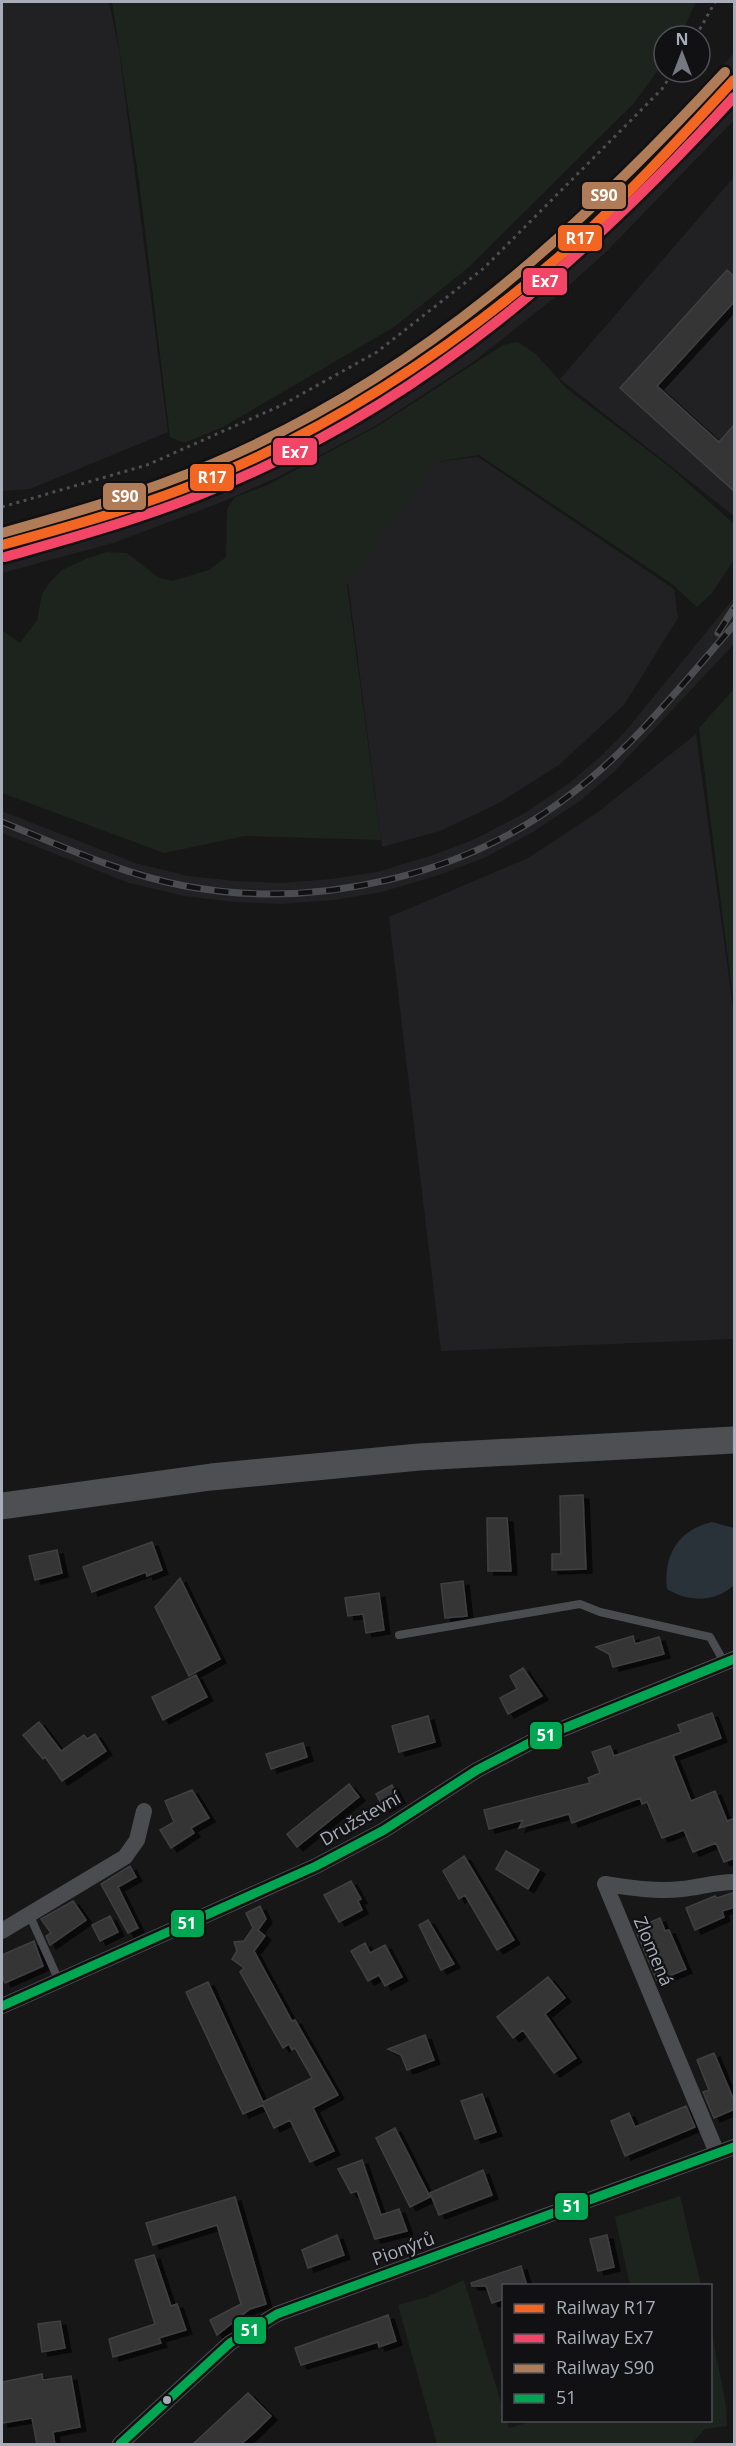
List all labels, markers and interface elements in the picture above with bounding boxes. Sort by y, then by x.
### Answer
north arrow [652,24,712,84]
text: N [675,28,689,50]
line badge: S90 [581,181,627,210]
text: S90 [590,184,618,206]
line badge: R17 [557,224,603,252]
text: R17 [566,227,594,249]
line badge: Ex7 [522,267,568,296]
text: Ex7 [531,270,559,292]
line badge: Ex7 [272,437,318,466]
text: Ex7 [281,441,309,463]
line badge: R17 [189,463,235,492]
text: R17 [198,466,226,488]
line badge: S90 [102,482,147,511]
text: S90 [111,485,139,507]
line badge: 51 [529,1721,563,1750]
text: 51 [537,1724,555,1746]
street label: Družstevní [315,1785,405,1851]
line badge: 51 [170,1909,205,1938]
text: 51 [178,1912,196,1934]
street label: Zlomená [629,1912,679,1990]
line badge: 51 [554,2192,589,2221]
text: 51 [563,2195,581,2217]
street label: Pionýrů [369,2226,437,2270]
legend [502,2284,712,2422]
text: Railway R17 [556,2295,656,2319]
line badge: 51 [233,2316,267,2345]
text: 51 [241,2319,259,2341]
text: Railway Ex7 [556,2325,654,2349]
text: Railway S90 [556,2355,654,2379]
text: 51 [556,2385,577,2409]
unlabelled marker [161,2394,173,2406]

